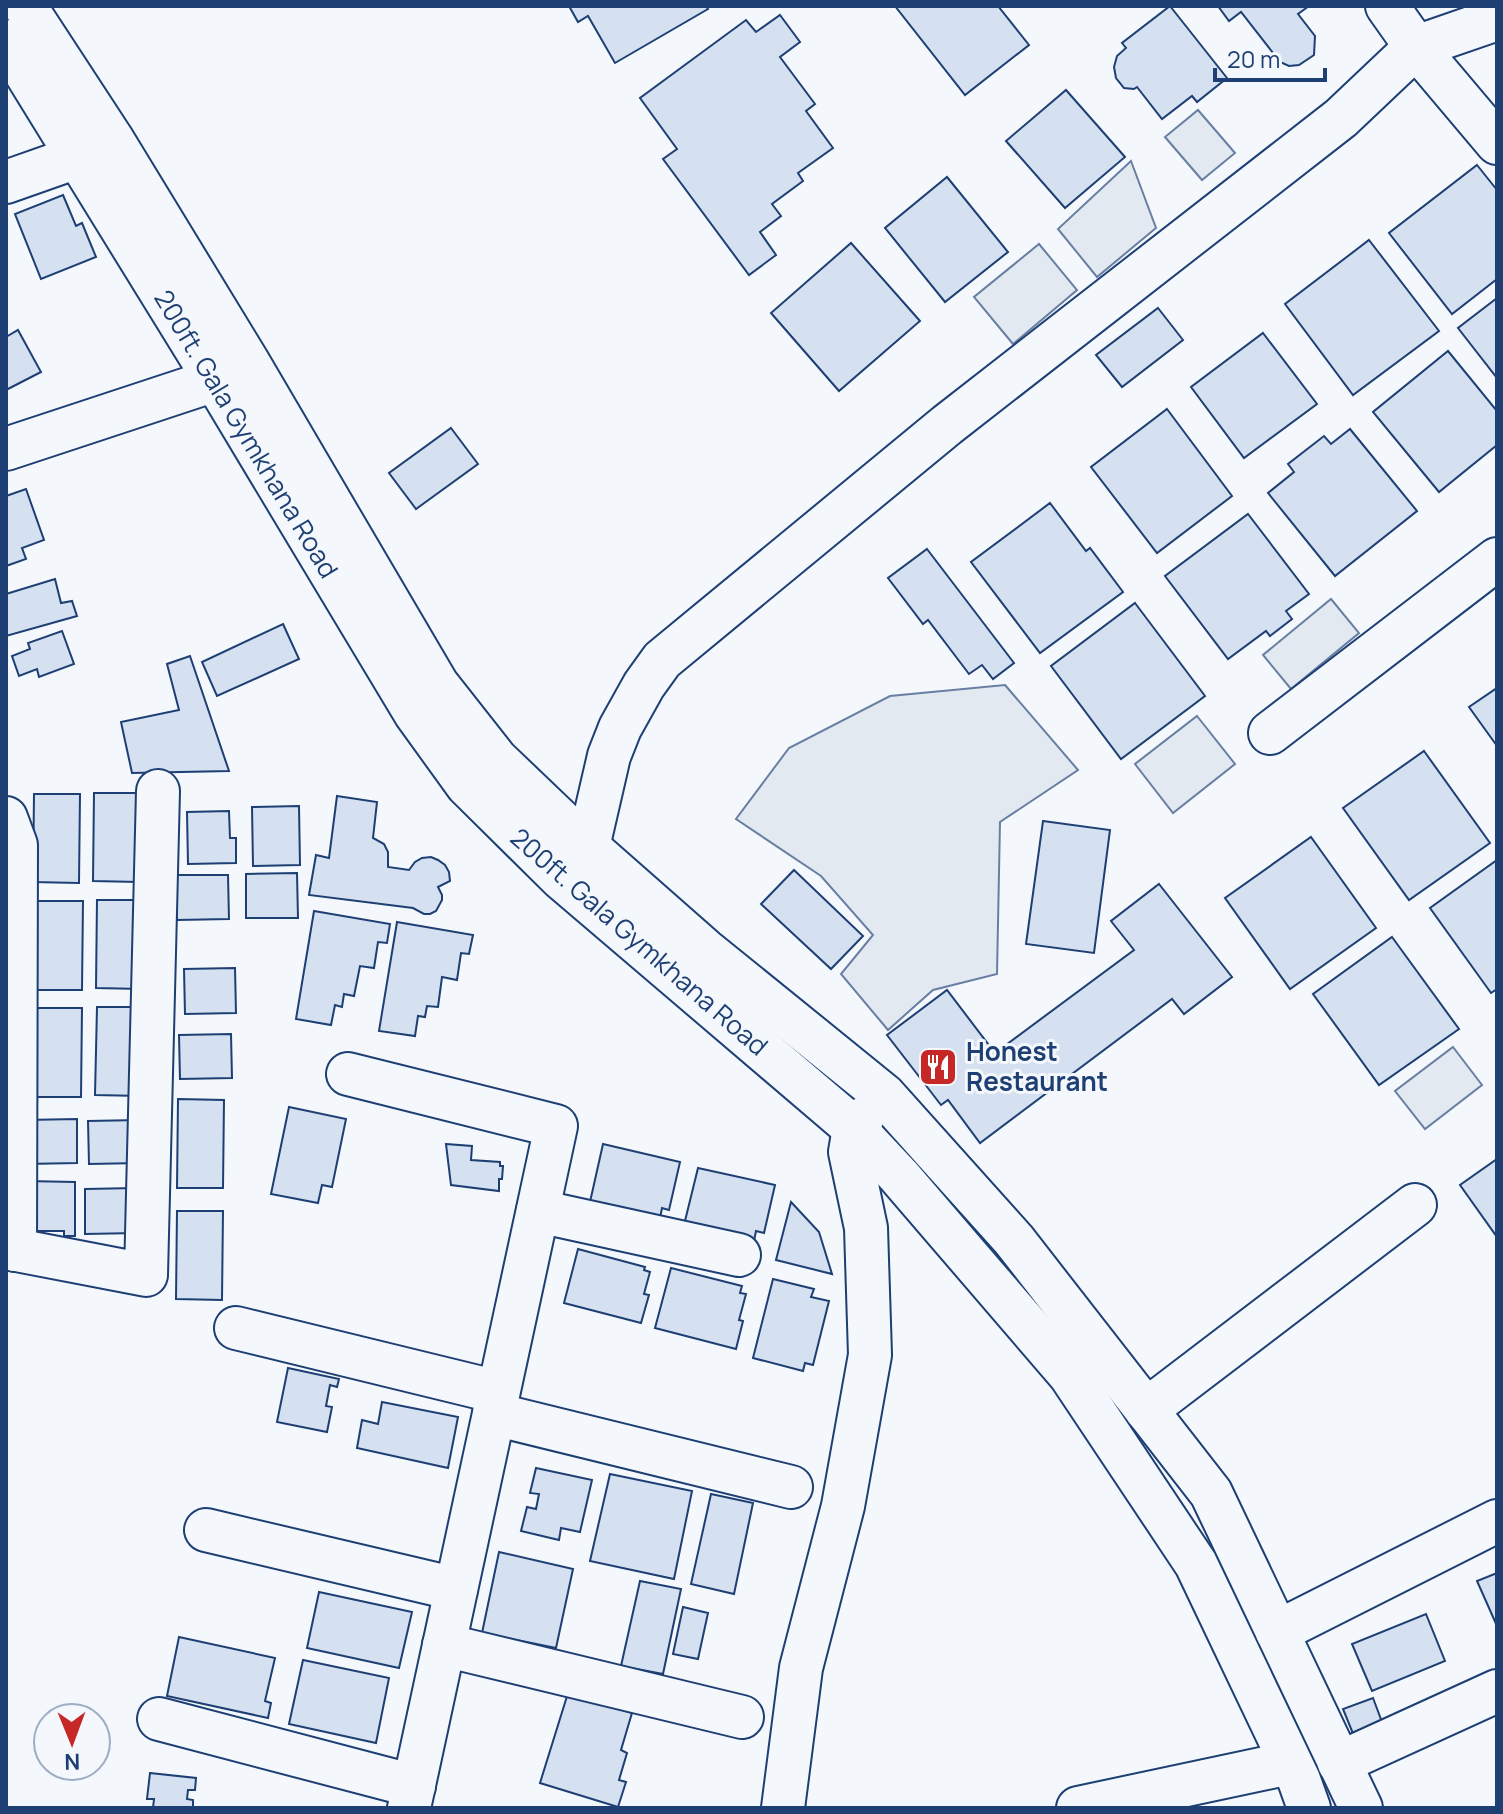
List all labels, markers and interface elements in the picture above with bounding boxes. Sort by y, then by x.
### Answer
scale bar [1215,32,1325,82]
text: 20 m [1227,42,1280,75]
street label: 200ft. Gala Gymkhana Road [146,283,347,584]
street label: 200ft. Gala Gymkhana Road [503,819,776,1063]
place label: Honest Restaurant [966,1033,1108,1099]
restaurant icon: Honest Restaurant [917,1046,959,1088]
north arrow [32,1702,112,1782]
text: N [64,1747,81,1777]

